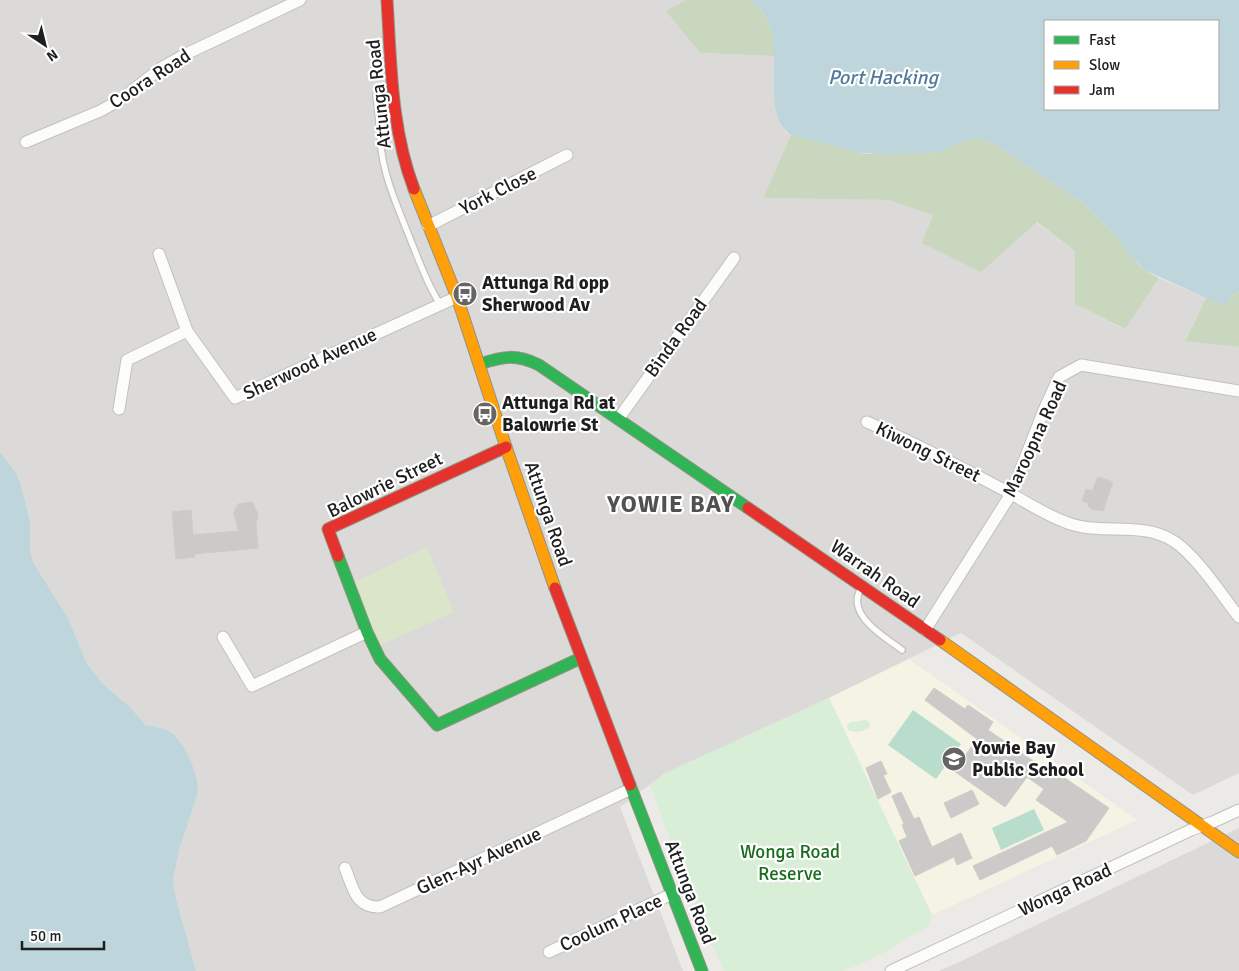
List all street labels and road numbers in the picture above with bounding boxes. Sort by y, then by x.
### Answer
street label: Attunga Road [361,38,397,150]
street label: Coora Road [105,44,195,114]
street label: York Close [455,161,541,221]
street label: Binda Road [639,294,713,382]
street label: Sherwood Avenue [239,323,381,405]
street label: Maroopna Road [997,377,1073,501]
street label: Kiwong Street [872,416,985,488]
street label: Balowrie Street [323,447,447,523]
street label: Attunga Road [519,458,577,570]
street label: Warrah Road [826,534,924,614]
street label: Glen-Ayr Avenue [413,822,545,900]
street label: Attunga Road [659,836,721,948]
street label: Wonga Road [1015,858,1115,922]
street label: Coolum Place [556,889,666,957]

